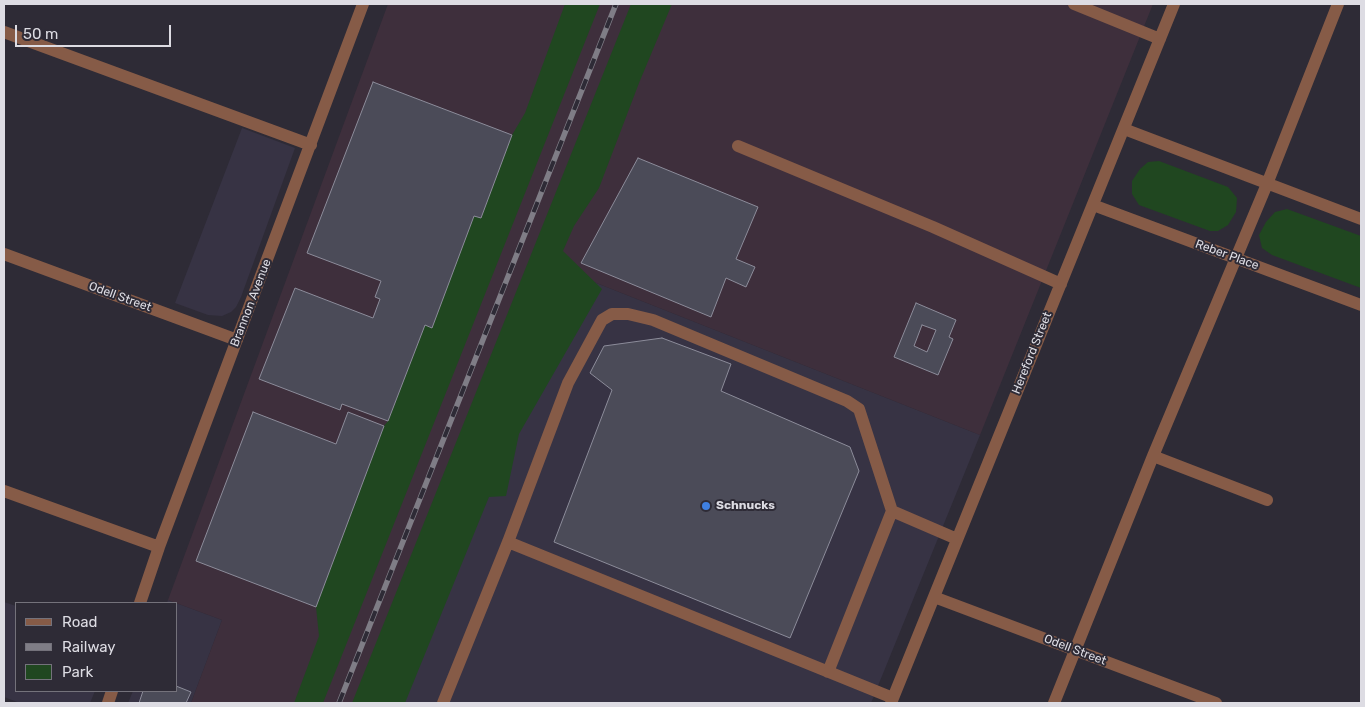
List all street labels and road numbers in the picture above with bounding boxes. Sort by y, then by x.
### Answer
street label: Reber Place [1193,237,1261,273]
street label: Brannon Avenue [228,257,274,349]
street label: Odell Street [87,279,153,315]
street label: Hereford Street [1009,310,1055,396]
street label: Odell Street [1042,632,1108,668]

